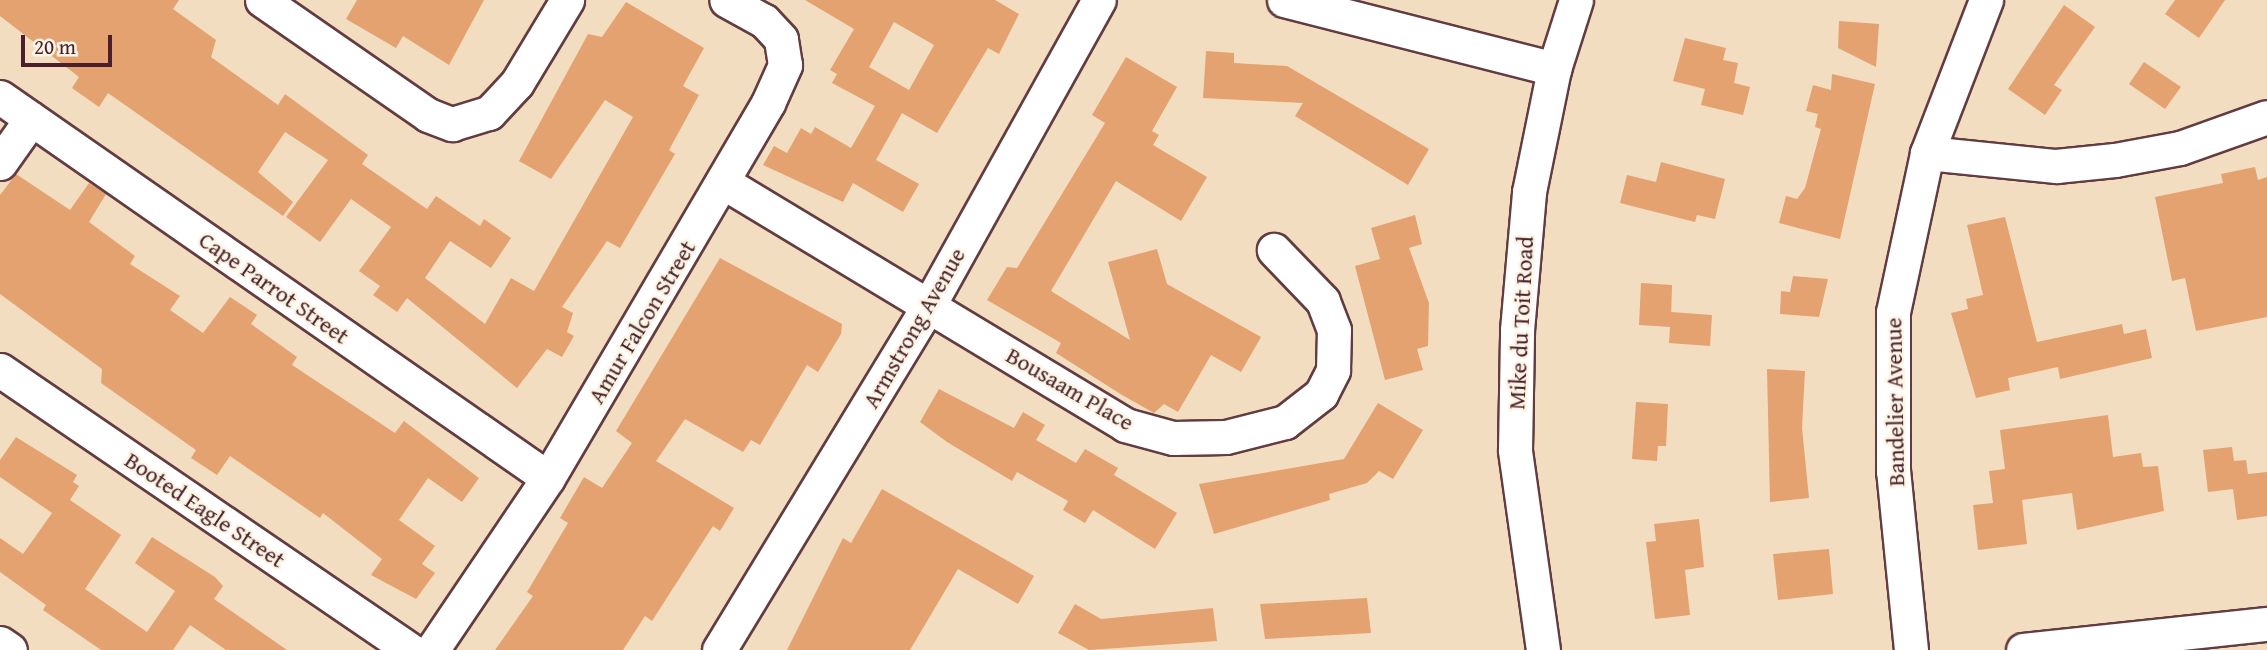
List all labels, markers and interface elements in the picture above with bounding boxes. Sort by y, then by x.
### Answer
scale bar [24,21,116,65]
text: 20 m [34,31,76,62]
street label: Cape Parrot Street [194,226,354,350]
street label: Amur Falcon Street [582,235,702,409]
street label: Mike du Toit Road [1503,236,1539,410]
street label: Armstrong Avenue [857,243,971,413]
street label: Bandelier Avenue [1880,317,1910,487]
street label: Bousaam Place [1001,341,1139,437]
street label: Booted Eagle Street [120,446,290,574]

